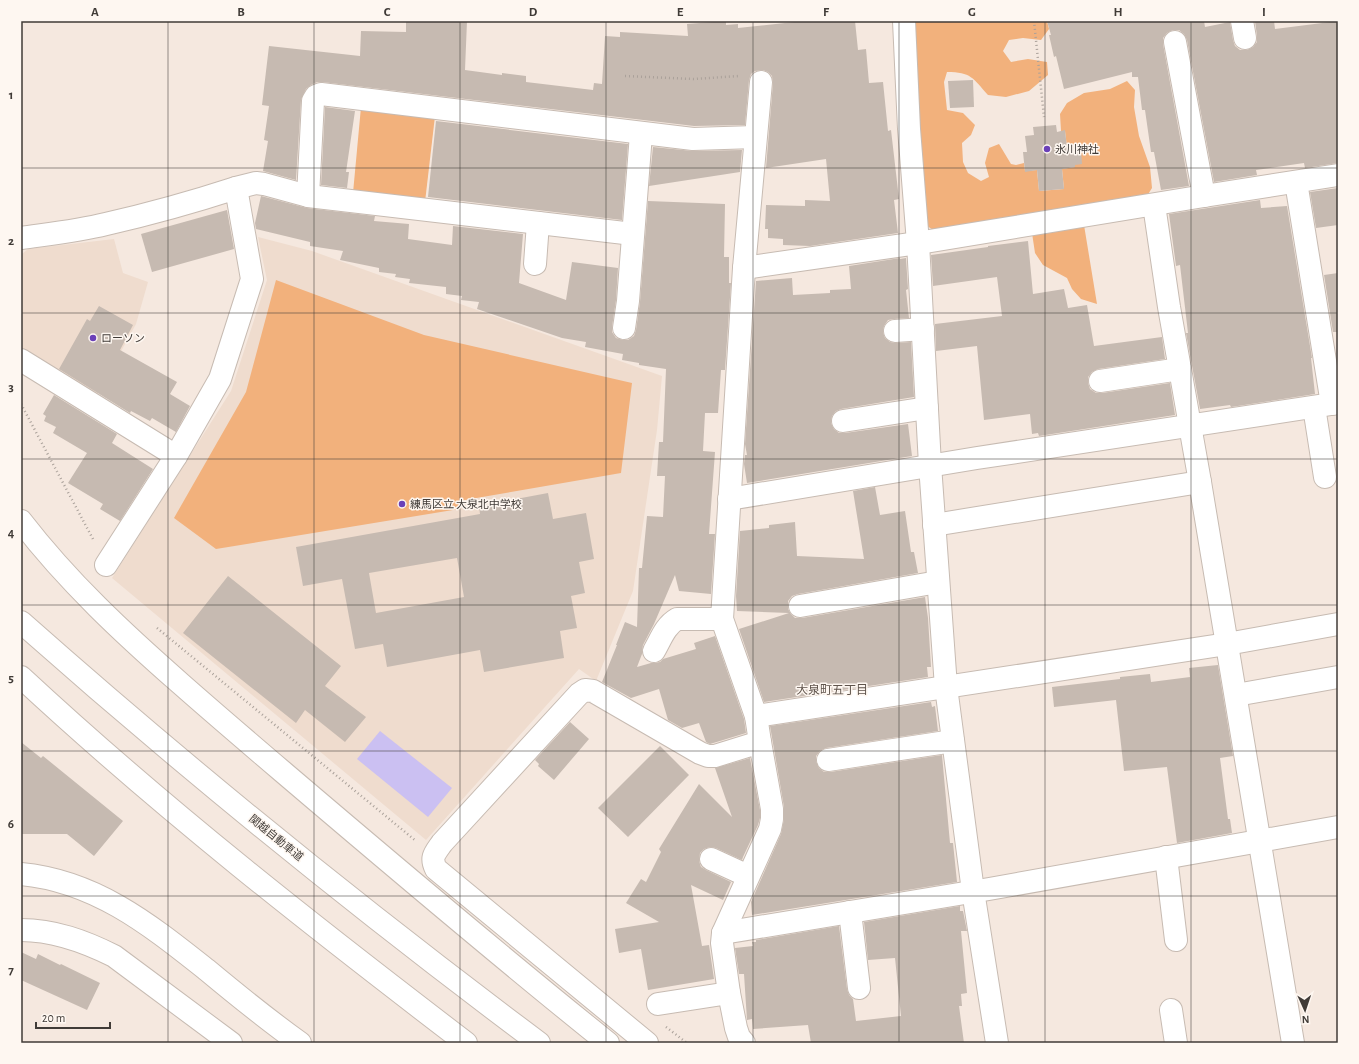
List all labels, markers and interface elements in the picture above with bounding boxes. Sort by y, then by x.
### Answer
text: A [91,6,99,19]
text: B [237,6,245,19]
text: C [384,6,391,19]
text: D [529,6,538,19]
text: E [677,6,684,19]
text: F [823,6,830,19]
text: G [968,6,976,19]
text: H [1113,6,1123,19]
text: I [1262,6,1266,19]
text: 1 [9,89,13,102]
place label: 氷川神社 [1055,143,1099,155]
marker: 氷川神社 [1042,144,1052,154]
text: 2 [8,235,14,248]
marker: ローソン [88,333,98,343]
place label: ローソン [101,333,145,344]
text: 3 [8,381,14,394]
place label: 練馬区立 大泉北中学校 [410,498,522,510]
marker: 練馬区立 大泉北中学校 [397,499,407,509]
text: 4 [8,527,15,540]
text: 5 [8,672,14,685]
district label: 大泉町五丁目 [796,683,868,696]
street label: 関越自動車道 [247,812,306,863]
text: 6 [8,818,14,831]
text: 7 [8,964,14,977]
north arrow [1285,990,1325,1030]
scale bar [36,1004,110,1030]
text: 20 m [42,1012,65,1024]
text: N [1301,1014,1310,1025]

